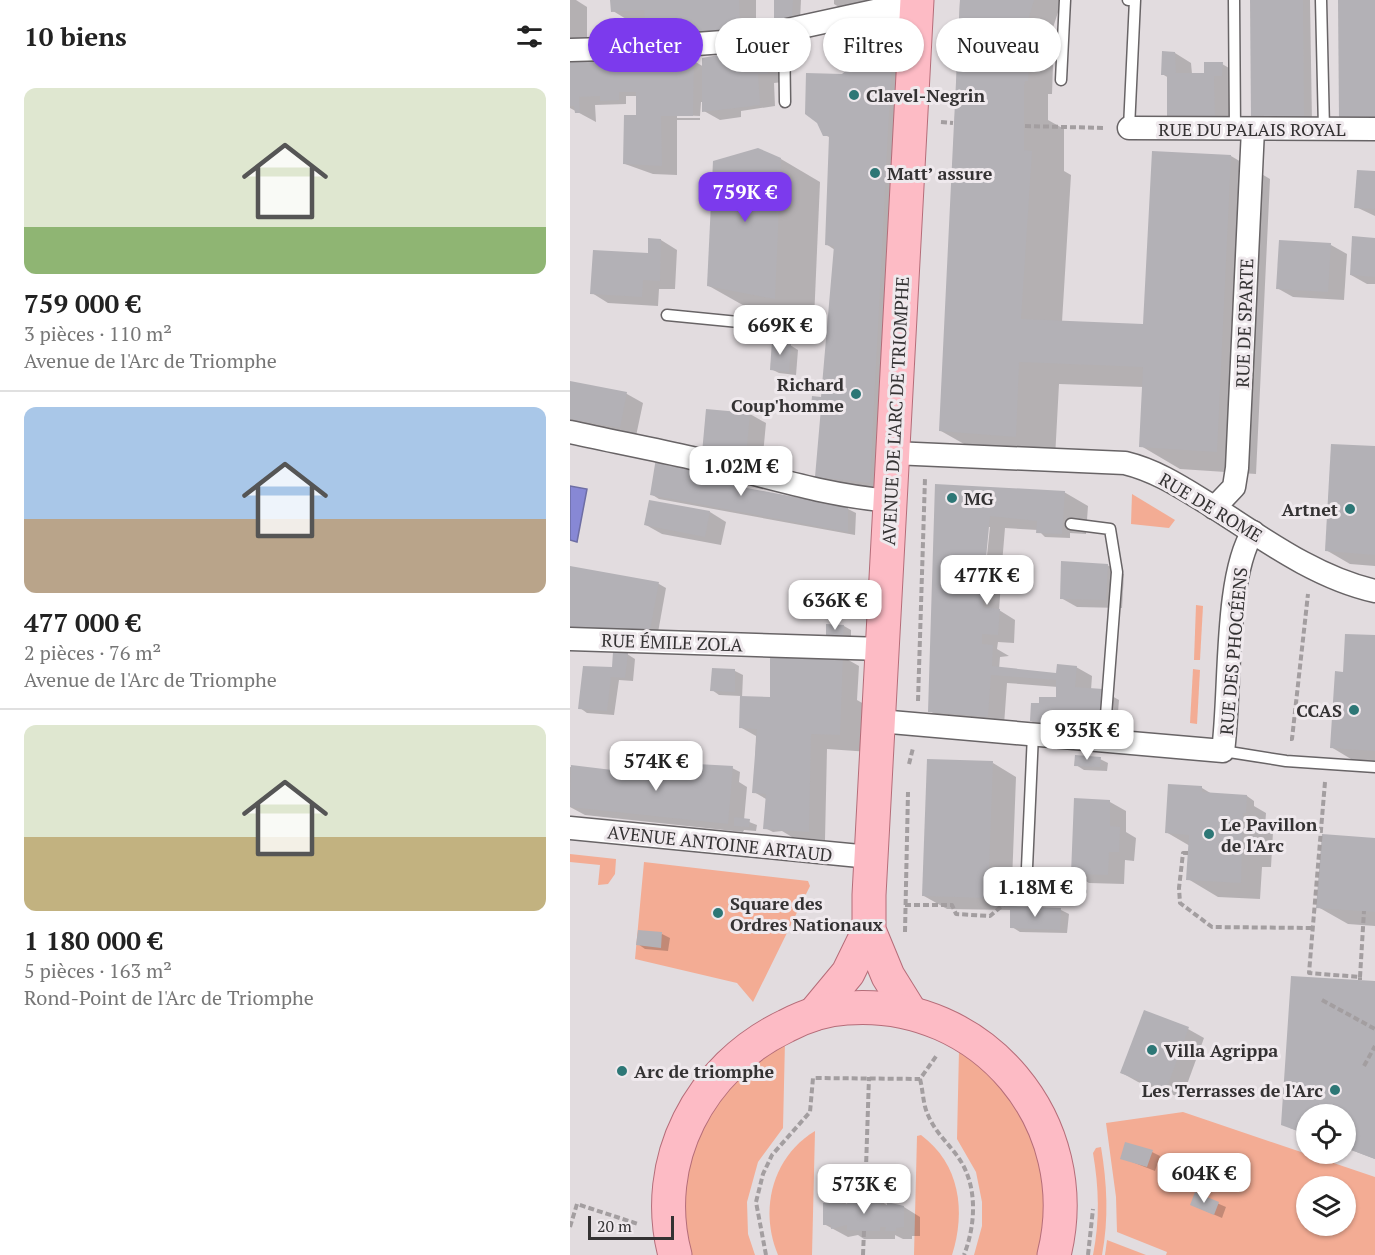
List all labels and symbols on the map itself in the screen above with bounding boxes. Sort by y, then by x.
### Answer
place label: Clavel-Negrin [866,83,985,107]
marker: Clavel-Negrin [847,88,861,102]
street label: RUE DU PALAIS ROYAL [1158,117,1346,141]
place label: Matt’ assure [887,161,993,185]
marker: Matt’ assure [868,166,882,180]
pin: 759K € [696,172,794,223]
street label: RUE DE SPARTE [1230,258,1258,388]
street label: AVENUE DE L'ARC DE TRIOMPHE [876,276,914,546]
pin: 669K € [731,305,829,356]
place label: Richard Coup'homme [731,372,844,417]
marker: Richard Coup'homme [849,387,863,401]
pin: 1.02M € [686,446,796,497]
street label: RUE DE ROME [1155,467,1267,547]
place label: MG [964,486,994,510]
marker: MG [945,491,959,505]
place label: Artnet [1281,497,1338,521]
marker: Artnet [1343,502,1357,516]
pin: 477K € [938,555,1036,606]
street label: RUE DES PHOCÉENS [1214,566,1252,736]
pin: 636K € [786,580,884,631]
street label: RUE ÉMILE ZOLA [601,628,744,656]
place label: CCAS [1296,698,1342,722]
marker: CCAS [1347,703,1361,717]
pin: 935K € [1038,710,1136,761]
pin: 574K € [607,741,705,792]
place label: Le Pavillon de l'Arc [1221,812,1318,857]
street label: AVENUE ANTOINE ARTAUD [606,819,834,867]
marker: Le Pavillon de l'Arc [1202,827,1216,841]
pin: 1.18M € [980,867,1090,918]
place label: Square des Ordres Nationaux [730,891,883,936]
marker: Square des Ordres Nationaux [711,906,725,920]
place label: Villa Agrippa [1164,1038,1278,1062]
marker: Villa Agrippa [1145,1043,1159,1057]
place label: Arc de triomphe [634,1059,774,1083]
marker: Arc de triomphe [615,1064,629,1078]
place label: Les Terrasses de l'Arc [1142,1078,1323,1102]
marker: Les Terrasses de l'Arc [1328,1083,1342,1097]
pin: 604K € [1155,1153,1253,1204]
pin: 573K € [815,1164,913,1215]
scale bar [588,1213,674,1240]

